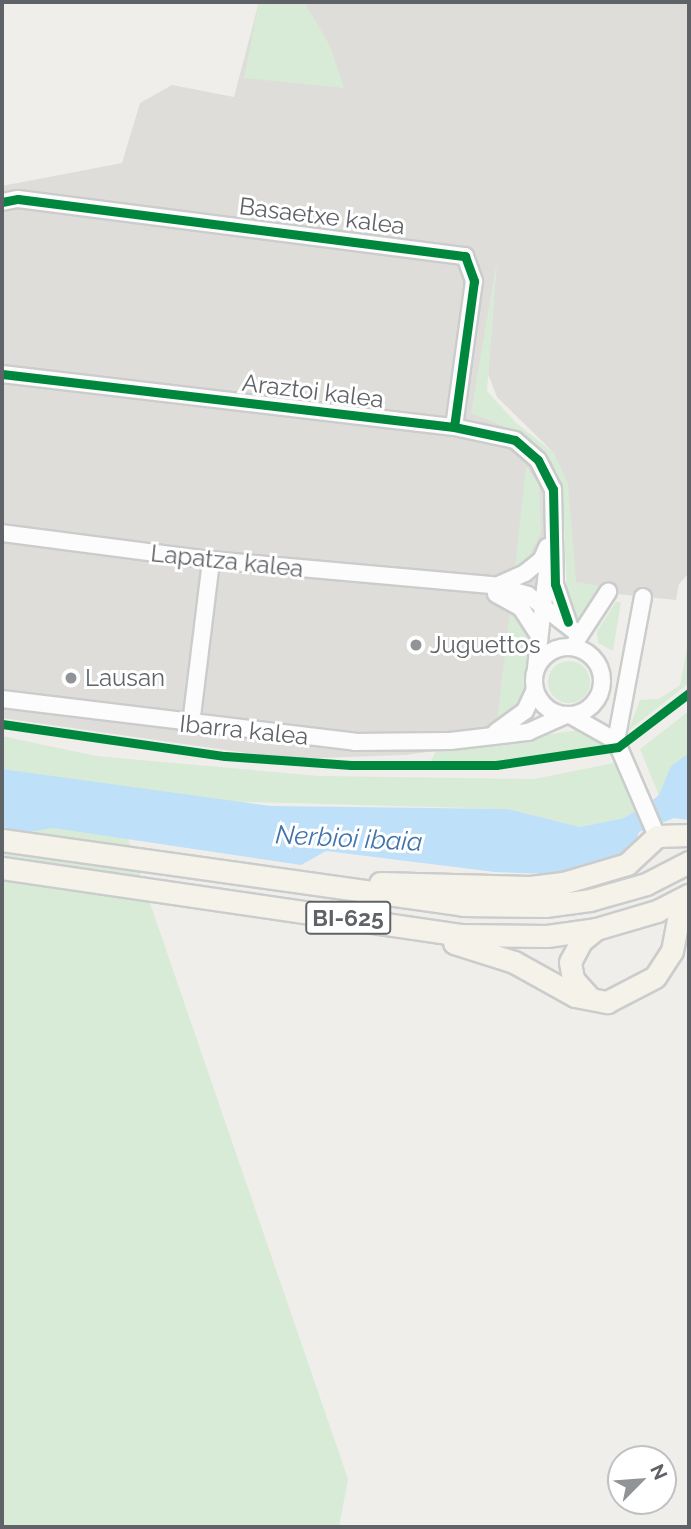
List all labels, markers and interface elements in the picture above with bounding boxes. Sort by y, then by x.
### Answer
street label: Basaetxe kalea [237,192,407,240]
street label: Araztoi kalea [241,368,385,414]
street label: Lapatza kalea [149,539,305,583]
place label: Juguettos [430,631,540,659]
marker: Juguettos [408,637,424,653]
place label: Lausan [85,664,165,692]
marker: Lausan [63,670,79,686]
street label: Ibarra kalea [178,709,310,751]
water label: Nerbioi ibaia [275,820,423,858]
road number: BI-625 [304,898,392,937]
north arrow [607,1445,677,1515]
text: N [646,1461,672,1483]

